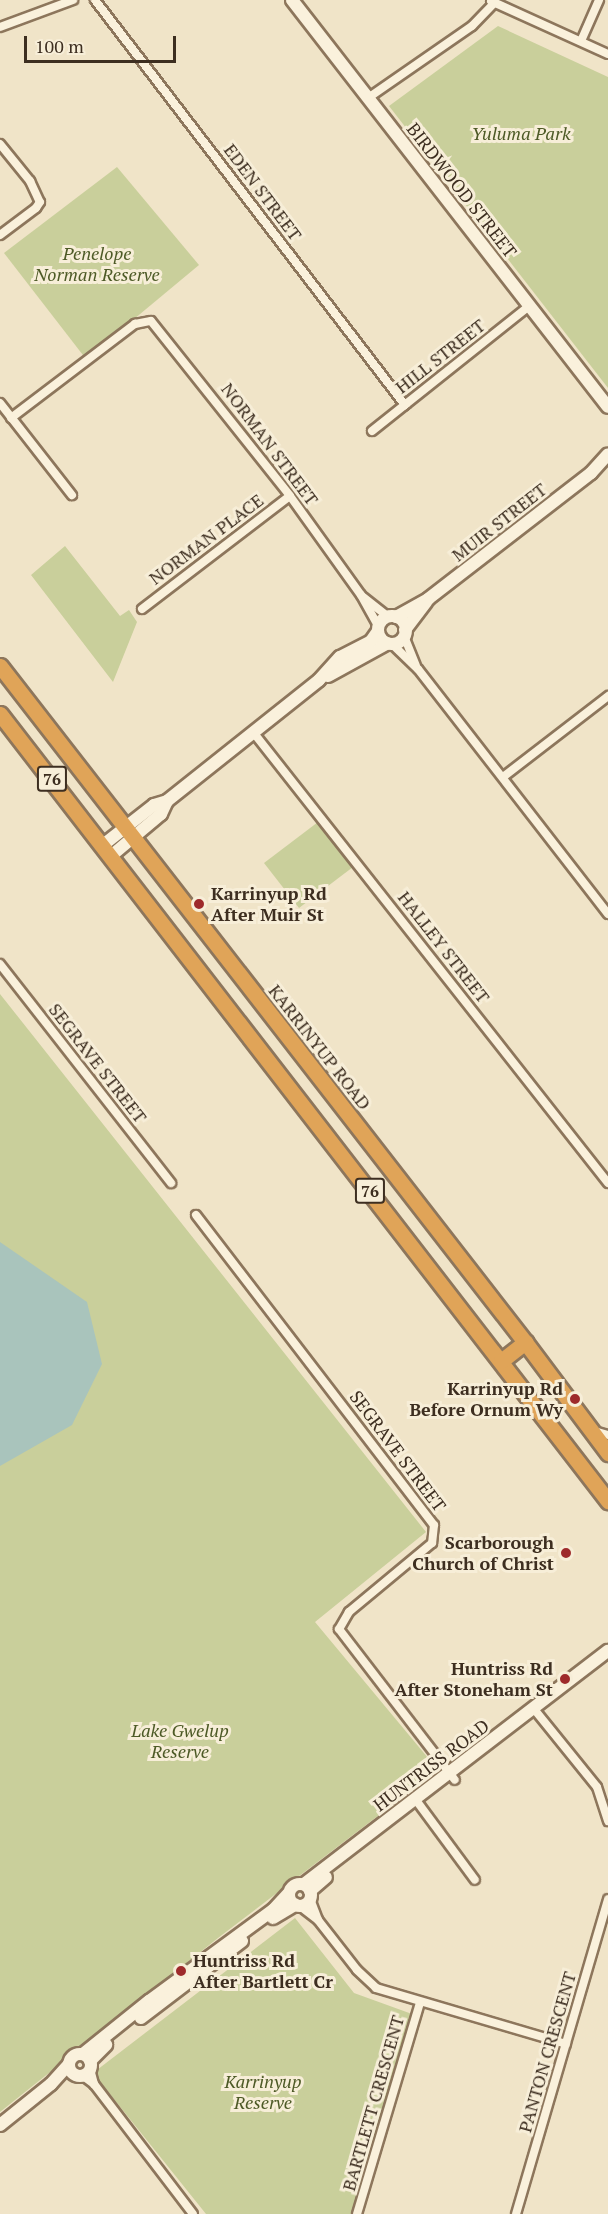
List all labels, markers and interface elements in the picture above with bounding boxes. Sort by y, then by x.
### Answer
scale bar [27,24,178,62]
text: 100 m [35,34,84,58]
street label: BIRDWOOD STREET [403,118,521,262]
park label: Yuluma Park [471,122,571,144]
street label: EDEN STREET [220,139,306,245]
park label: Penelope Norman Reserve [34,243,160,286]
street label: HILL STREET [391,314,489,398]
street label: NORMAN STREET [217,378,323,510]
street label: MUIR STREET [447,478,551,566]
street label: NORMAN PLACE [145,489,267,589]
road number: 76 [36,766,68,792]
place label: Karrinyup Rd After Muir St [211,883,327,926]
street label: HALLEY STREET [394,887,494,1007]
marker: Karrinyup Rd After Muir St [192,897,206,911]
street label: KARRINYUP ROAD [264,980,376,1114]
street label: SEGRAVE STREET [45,999,151,1127]
road number: 76 [354,1178,386,1204]
place label: Karrinyup Rd Before Ornum Wy [409,1378,563,1420]
street label: SEGRAVE STREET [345,1386,451,1516]
marker: Karrinyup Rd Before Ornum Wy [568,1392,582,1406]
place label: Scarborough Church of Christ [412,1532,554,1574]
marker: Scarborough Church of Christ [559,1546,573,1560]
place label: Huntriss Rd After Stoneham St [394,1658,553,1700]
marker: Huntriss Rd After Stoneham St [558,1672,572,1686]
street label: HUNTRISS ROAD [369,1714,493,1816]
park label: Lake Gwelup Reserve [131,1720,229,1762]
place label: Huntriss Rd After Bartlett Cr [193,1950,333,1992]
marker: Huntriss Rd After Bartlett Cr [174,1964,188,1978]
street label: PANTON CRESCENT [514,1969,580,2135]
street label: BARTLETT CRESCENT [338,2013,408,2193]
park label: Karrinyup Reserve [224,2071,302,2114]

